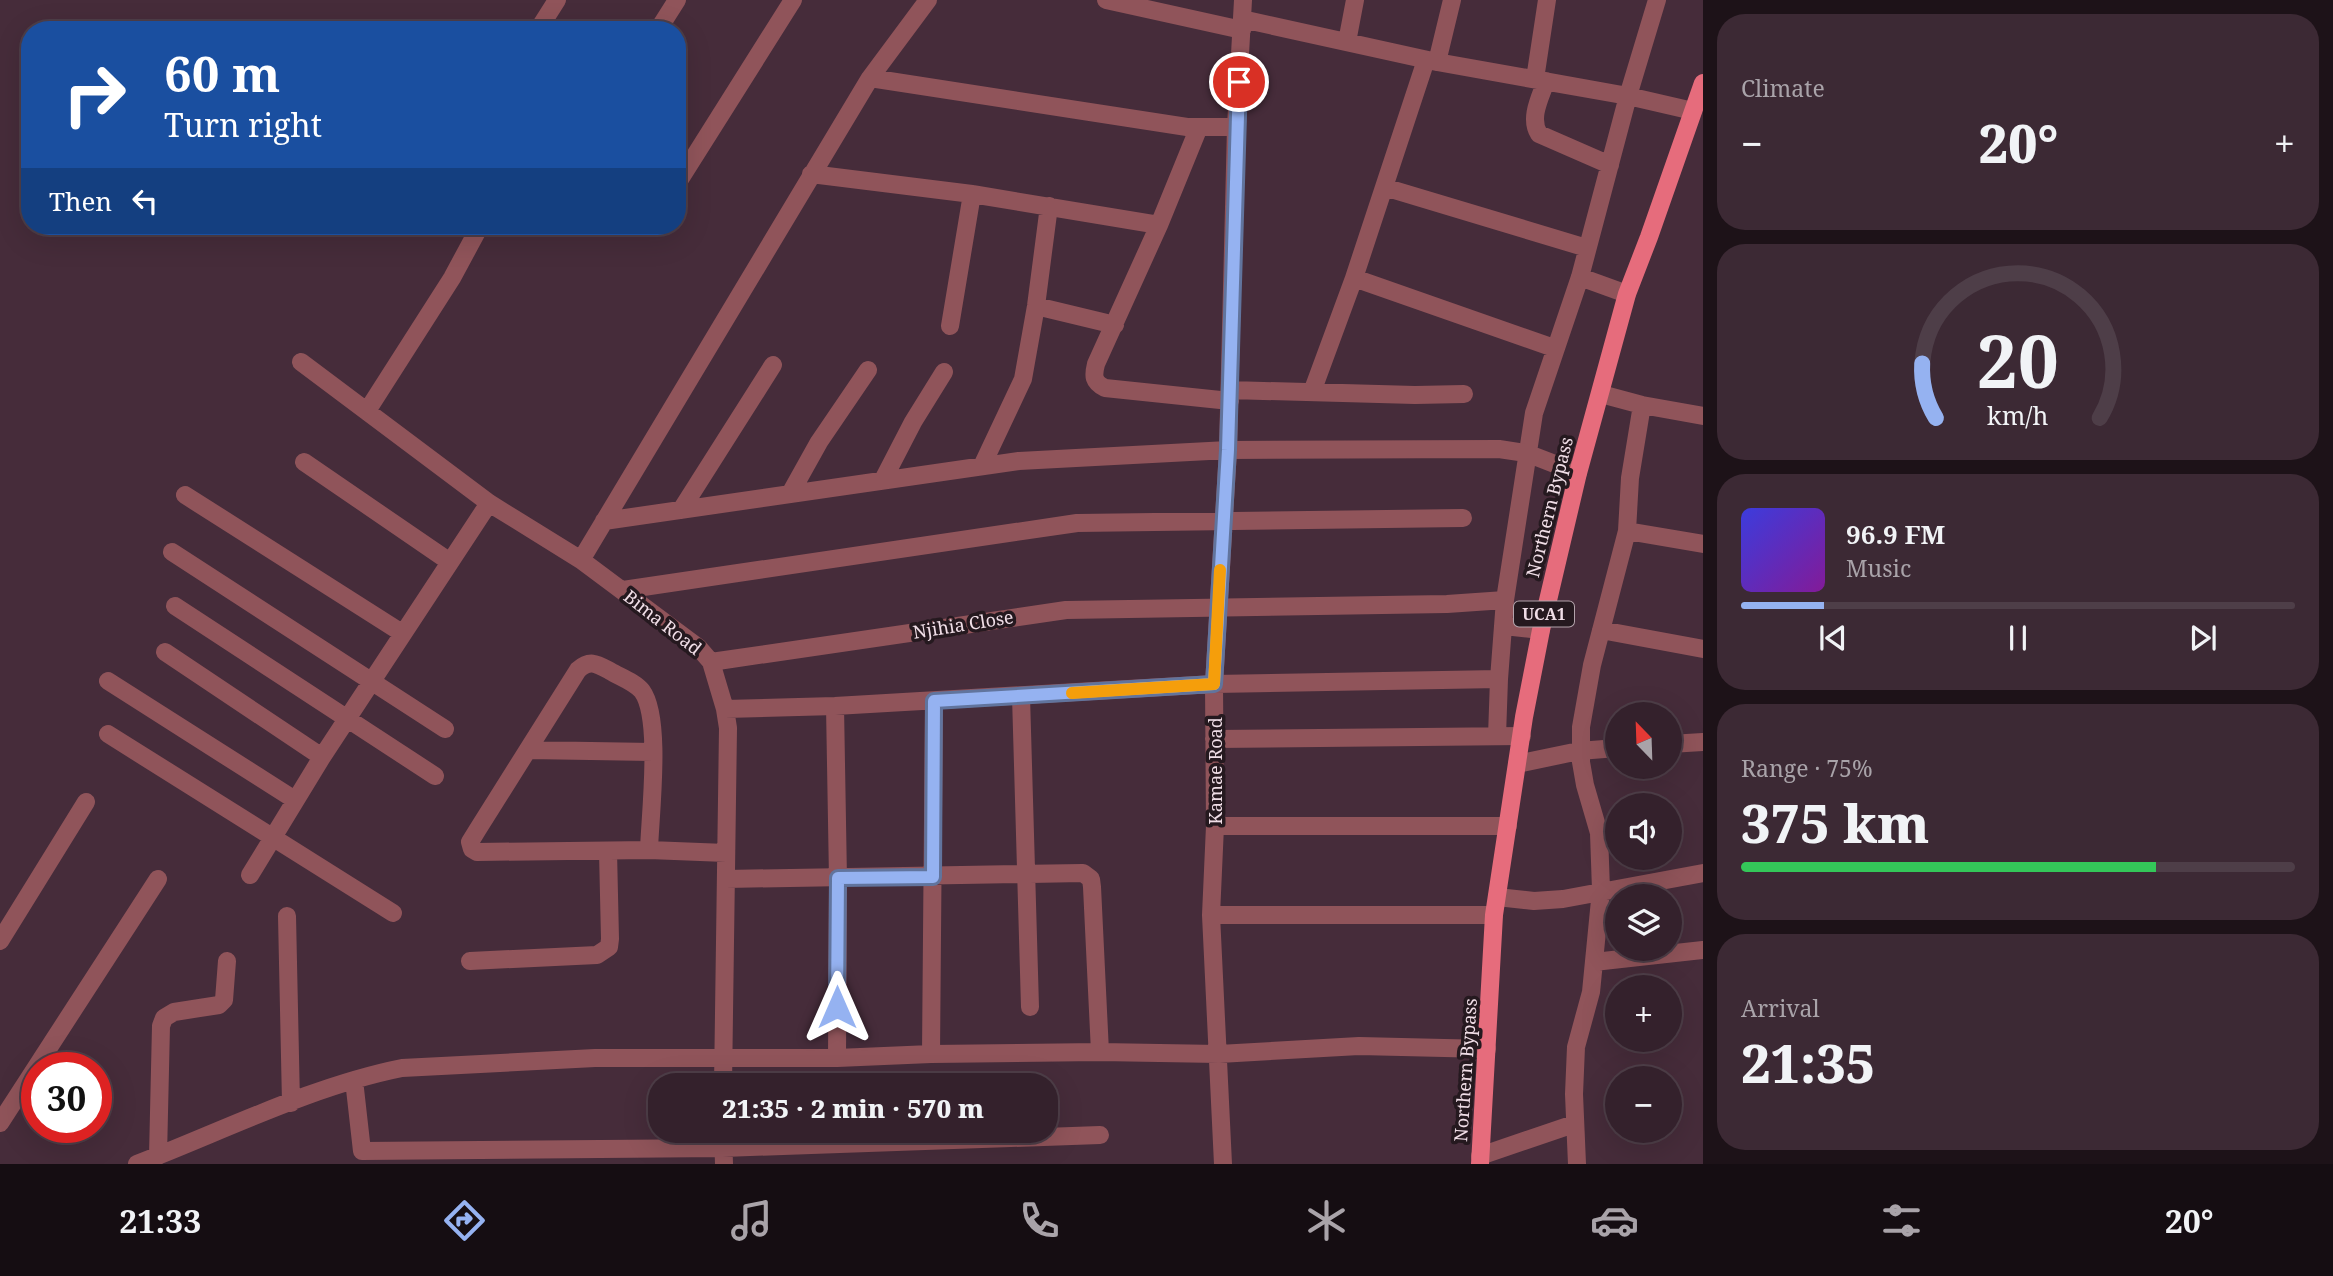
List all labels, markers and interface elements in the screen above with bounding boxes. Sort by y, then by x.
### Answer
text: 60 m [164,40,280,106]
icon: right [49,49,140,140]
pin [1209,52,1269,112]
icon: arrive [1220,63,1258,101]
text: Climate [1741,72,1825,104]
text: Turn right [164,103,322,146]
text: 20° [1978,107,2058,178]
text: − [1741,117,1763,169]
text: + [2274,117,2295,169]
icon: left [126,182,164,220]
text: Then [49,183,112,219]
text: 20 [1977,310,2059,409]
text: km/h [1987,398,2049,432]
street label: Northern Bypass [1520,434,1578,580]
text: 96.9 FM [1846,516,1945,552]
text: Music [1846,552,1911,584]
street label: Bima Road [619,584,707,660]
road number: UCA1 [1514,601,1574,626]
street label: Njihia Close [911,604,1015,644]
icon: previous [1814,619,1852,657]
icon: pause [1999,619,2037,657]
icon: next [2184,619,2222,657]
north arrow [1605,702,1682,779]
map controls [1605,702,1682,1143]
street label: Kamae Road [1203,717,1227,825]
text: Range · 75% [1741,752,1873,784]
text: 375 km [1741,787,1929,858]
button: sound [1605,793,1682,870]
button: layers [1605,884,1682,961]
position arrow [800,970,874,1044]
button: + [1605,975,1682,1052]
text: Arrival [1741,992,1820,1024]
street label: Northern Bypass [1448,997,1482,1143]
text: 21:35 [1741,1027,1875,1098]
speed limit sign: 30 [21,1052,112,1143]
button: − [1605,1066,1682,1143]
text: 21:35 · 2 min · 570 m [722,1090,984,1126]
icon: directions [440,1196,489,1245]
icon: music [727,1196,776,1245]
icon: phone [1015,1196,1064,1245]
icon: climate [1302,1196,1351,1245]
icon: car [1590,1196,1639,1245]
icon: filters [1877,1196,1926,1245]
text: 21:33 [119,1199,201,1242]
text: 20° [2165,1199,2214,1242]

